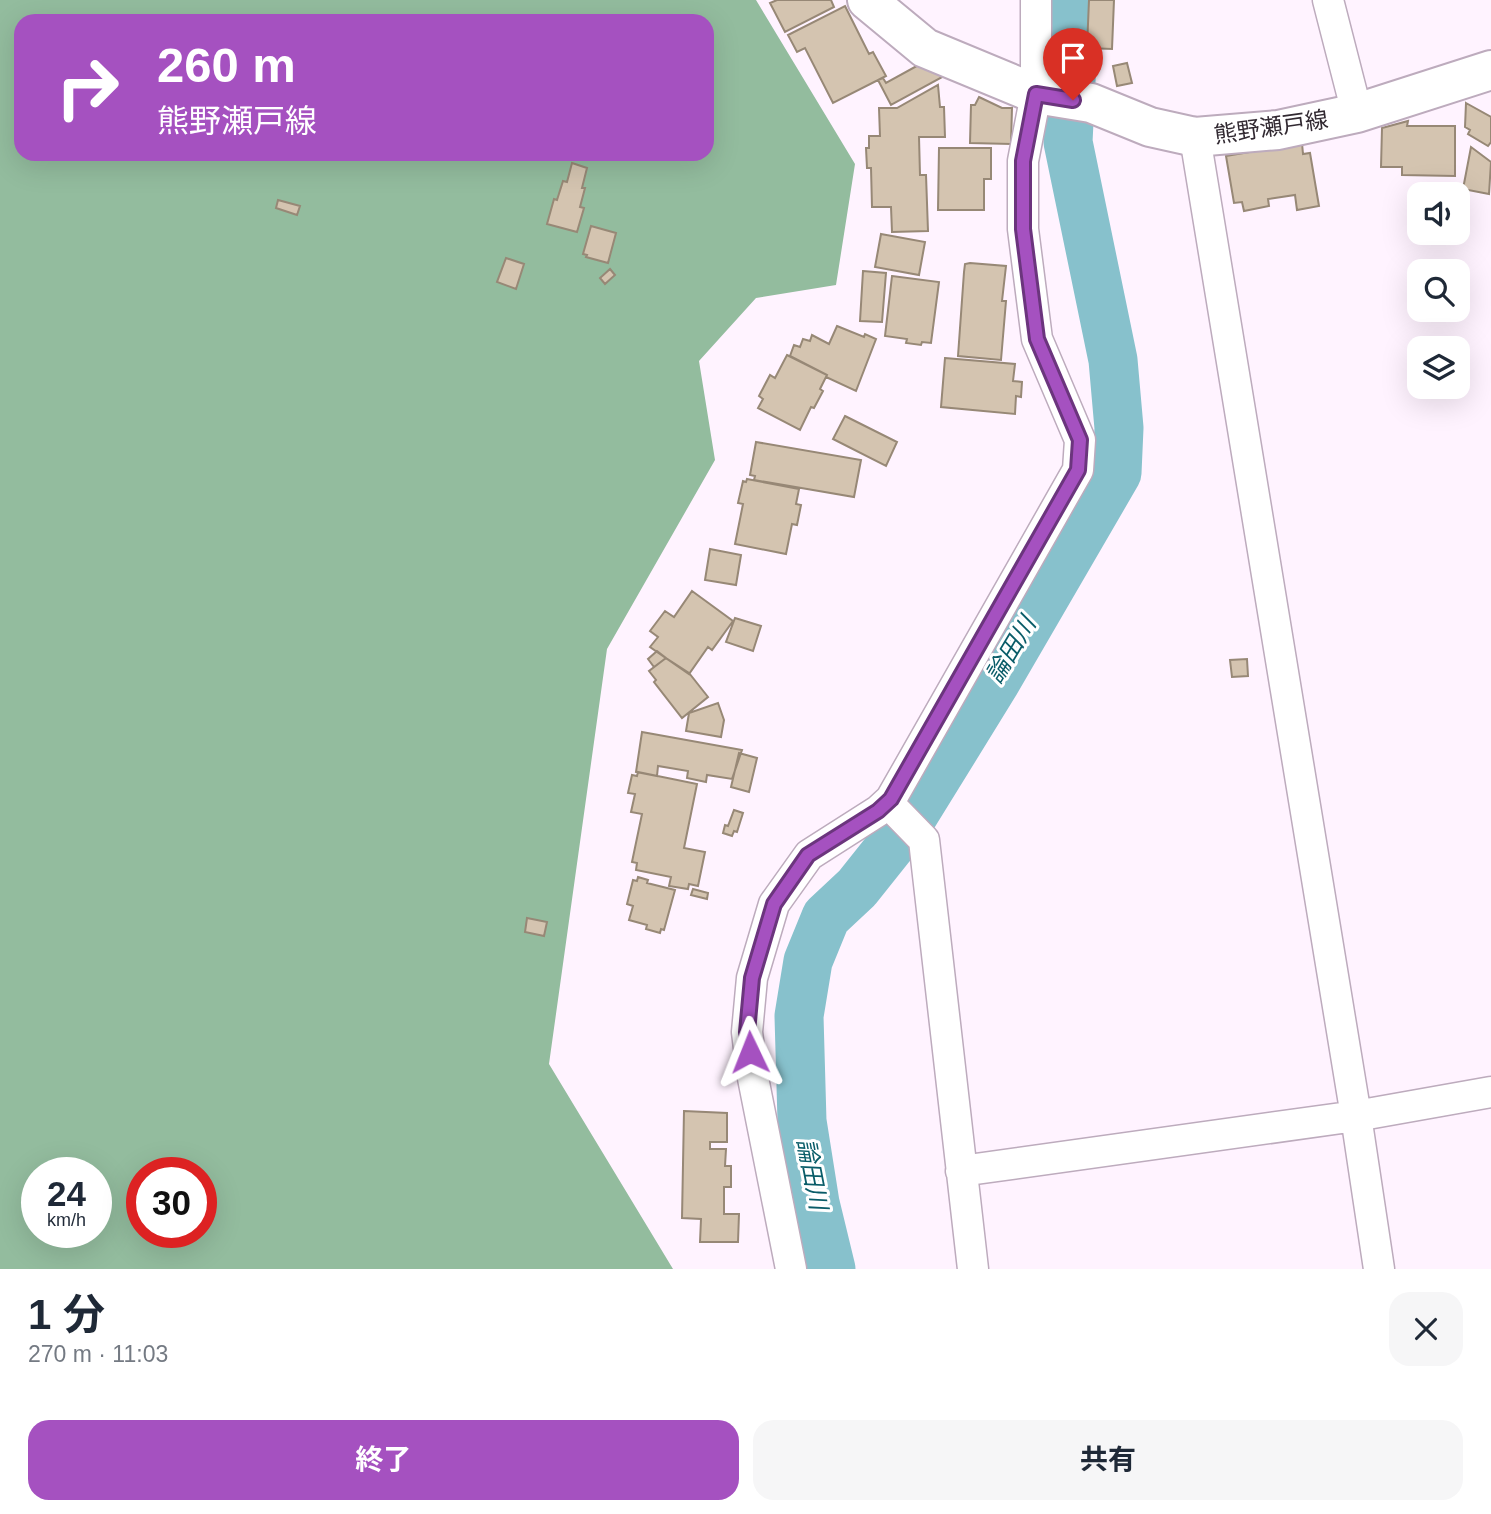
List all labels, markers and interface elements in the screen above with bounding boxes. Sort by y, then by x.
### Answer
pin [1043,28,1103,100]
text: 260 m [157,38,296,92]
icon: arrive [1054,39,1092,77]
icon: right [42,42,133,133]
text: 熊野瀬戸線 [157,103,317,139]
street label: 熊野瀬戸線 [1212,106,1330,148]
map controls [1407,182,1470,399]
button: sound [1407,182,1470,245]
button: search [1407,259,1470,322]
button: layers [1407,336,1470,399]
water label: 論田川 [980,609,1042,688]
position arrow [713,1015,787,1089]
water label: 論田川 [792,1136,833,1215]
speed limit sign: 30 [126,1157,217,1248]
text: 24 [47,1174,86,1213]
text: km/h [47,1210,86,1230]
text: 1 分 [28,1291,105,1338]
button: close [1389,1292,1463,1366]
text: 270 m · 11:03 [28,1341,168,1367]
button: 終了 [28,1420,739,1500]
button: 共有 [753,1420,1463,1500]

